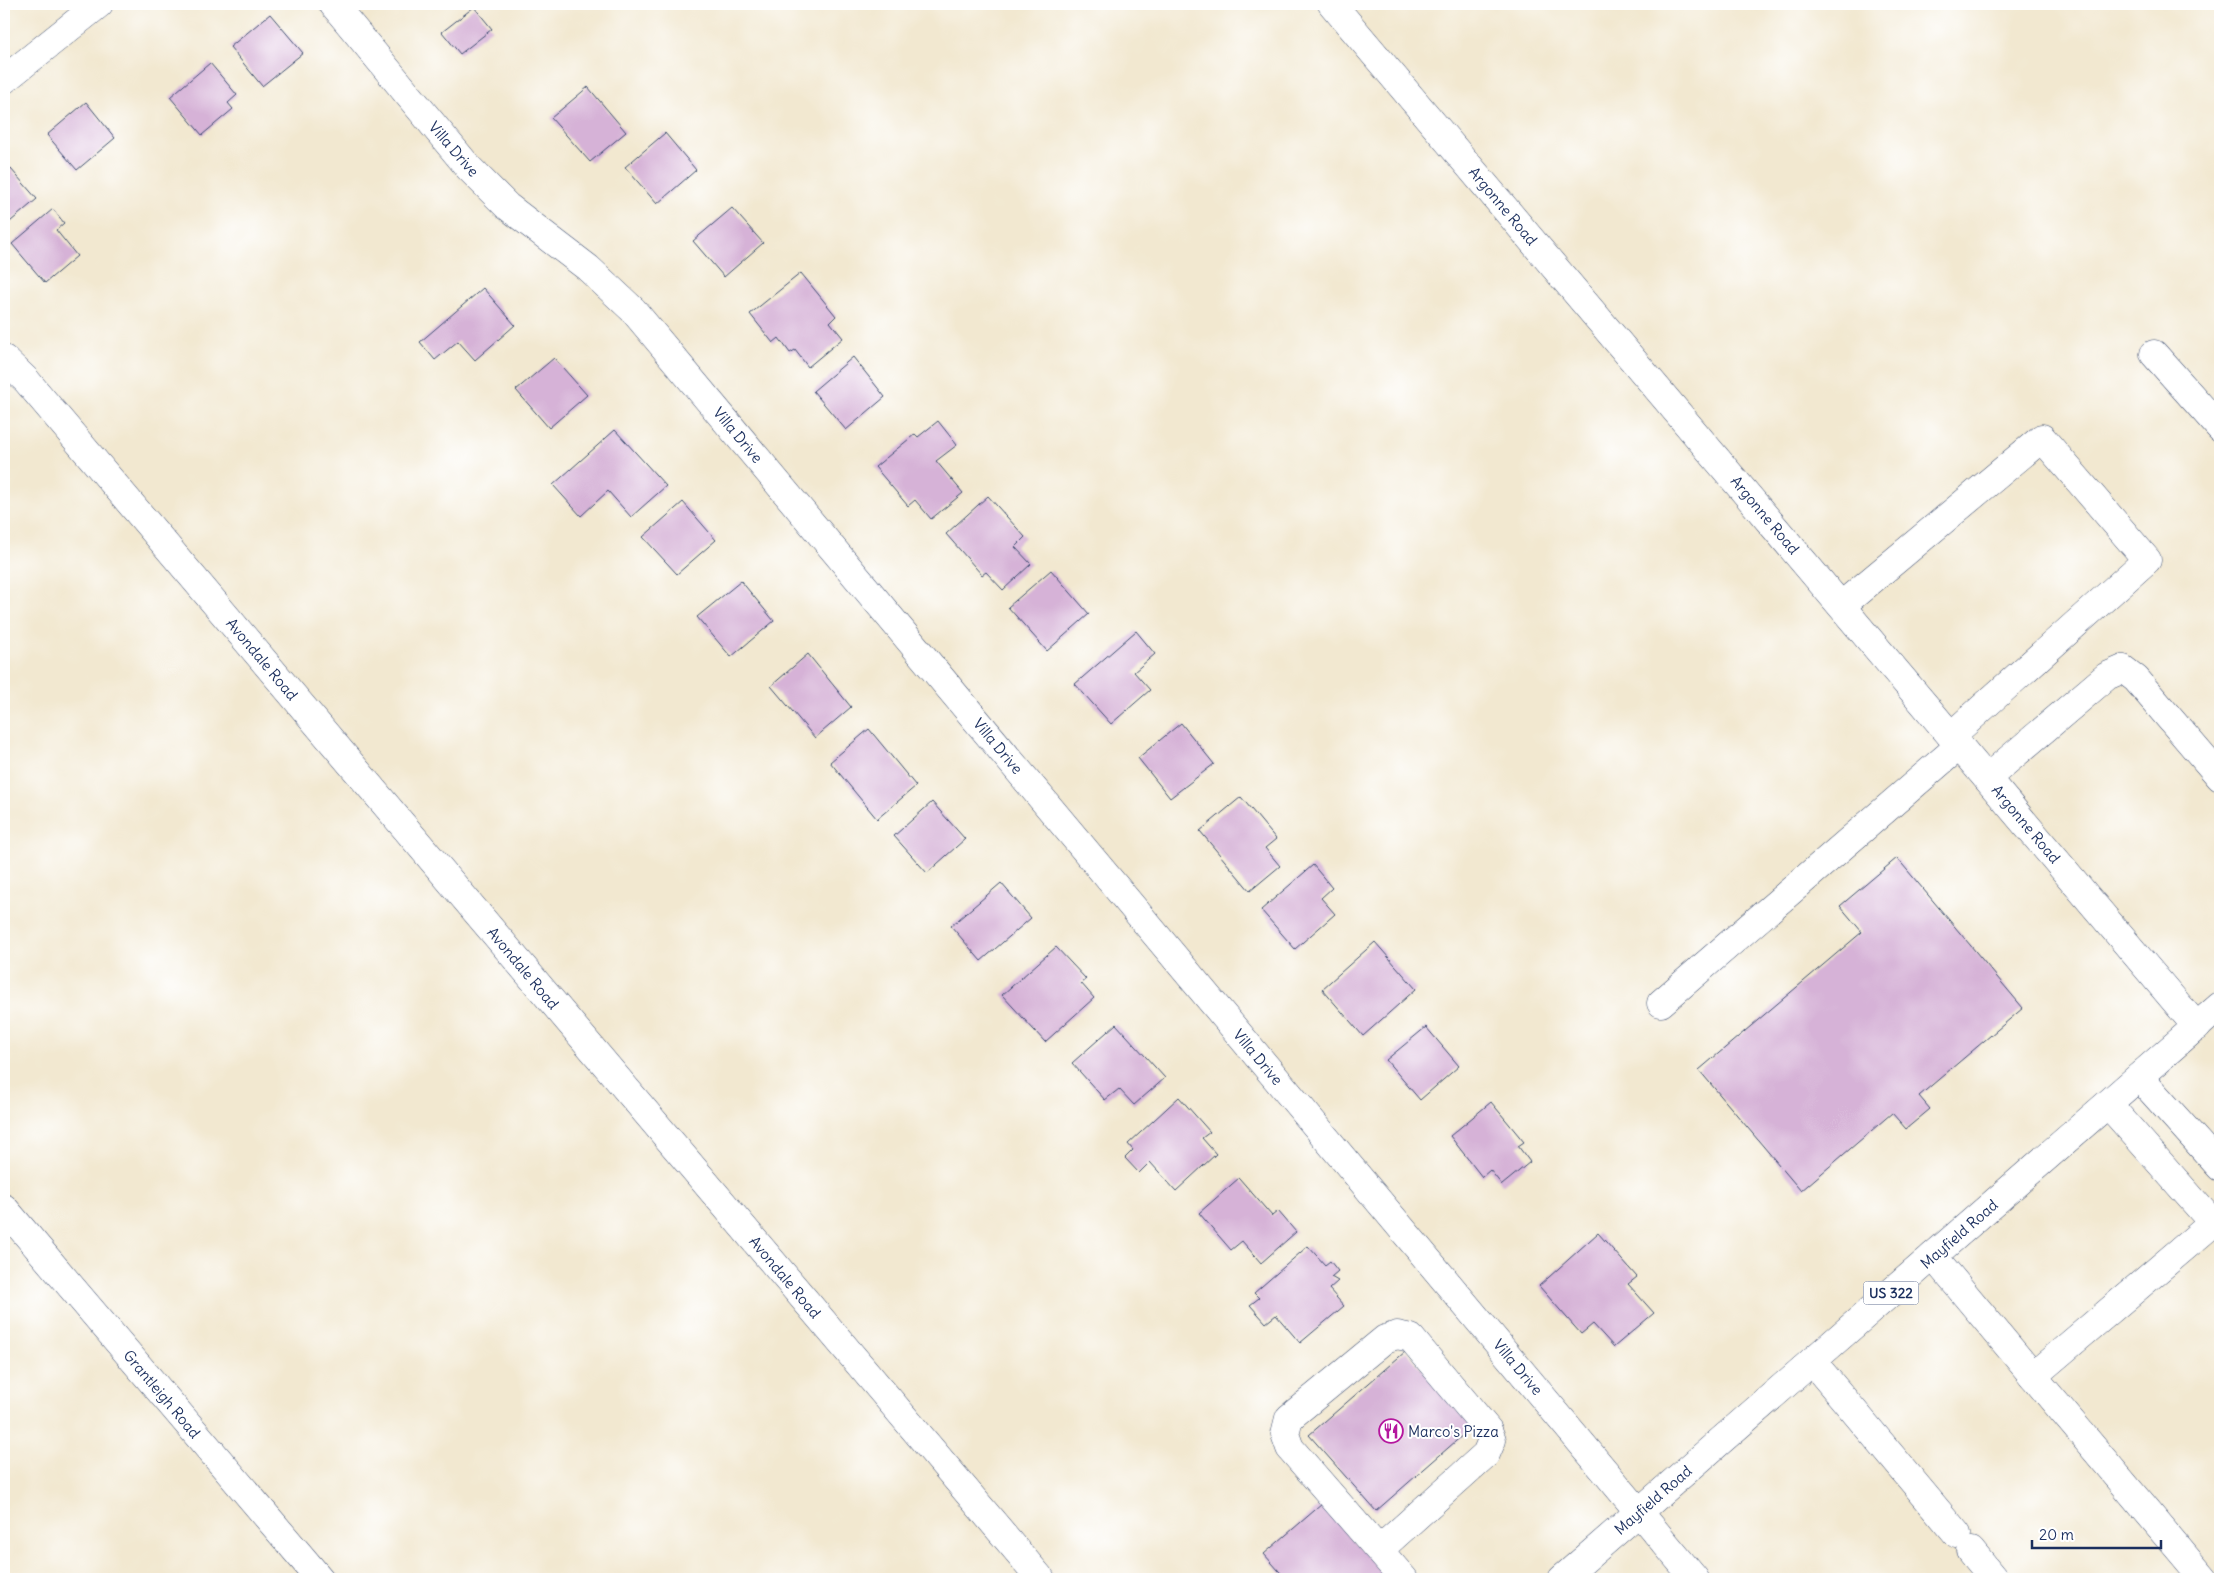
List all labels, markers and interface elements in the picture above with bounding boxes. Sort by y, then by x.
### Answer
street label: Villa Drive [425,117,483,181]
street label: Argonne Road [1465,163,1541,249]
street label: Villa Drive [709,403,767,467]
street label: Argonne Road [1727,472,1803,558]
street label: Avondale Road [222,614,302,704]
street label: Villa Drive [969,714,1027,778]
street label: Argonne Road [1988,781,2064,867]
street label: Avondale Road [483,923,563,1013]
street label: Villa Drive [1229,1025,1287,1089]
street label: Mayfield Road [1916,1195,2002,1273]
street label: Avondale Road [745,1232,825,1322]
road number: US 322 [1864,1282,1918,1305]
street label: Villa Drive [1489,1335,1547,1399]
street label: Grantleigh Road [120,1346,205,1442]
restaurant icon: Marco's Pizza [1378,1418,1404,1444]
place label: Marco's Pizza [1408,1422,1499,1441]
street label: Mayfield Road [1610,1461,1696,1539]
scale bar [2032,1518,2160,1550]
text: 20 m [2039,1525,2074,1544]

